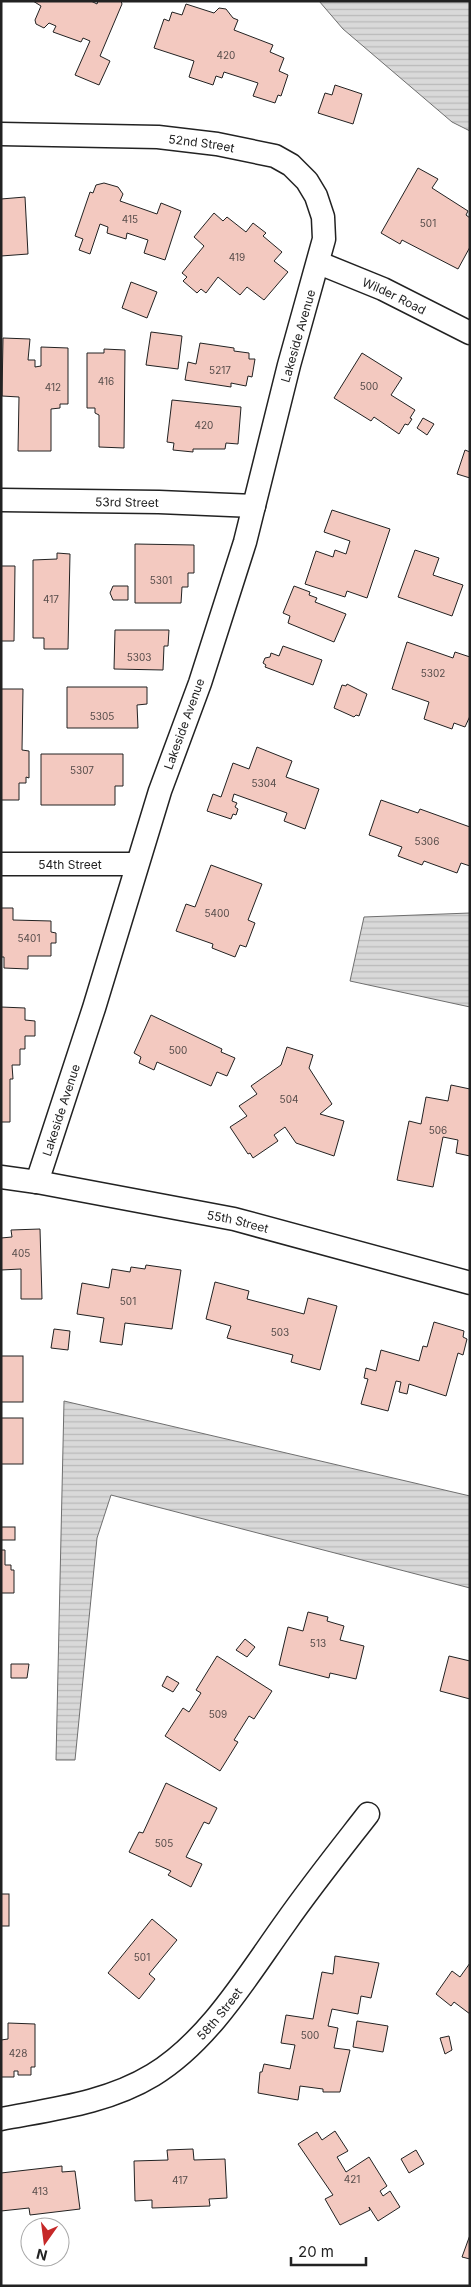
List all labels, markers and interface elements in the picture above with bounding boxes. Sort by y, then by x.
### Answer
house number: 420 [217,49,235,61]
street label: 52nd Street [168,131,236,155]
house number: 415 [122,213,138,225]
house number: 501 [420,217,436,229]
house number: 419 [229,251,245,263]
street label: Wilder Road [360,274,429,317]
street label: Lakeside Avenue [278,288,318,384]
house number: 5217 [209,364,231,376]
house number: 416 [98,375,114,387]
house number: 500 [360,380,378,392]
house number: 412 [45,381,61,393]
house number: 420 [195,419,213,431]
street label: 53rd Street [95,494,159,509]
house number: 5301 [150,574,172,586]
house number: 417 [43,593,59,605]
house number: 5303 [127,651,151,663]
house number: 5302 [421,667,445,679]
street label: Lakeside Avenue [161,676,207,772]
house number: 5305 [90,710,114,722]
house number: 5307 [70,764,94,776]
house number: 5304 [251,777,277,789]
house number: 5306 [415,835,439,847]
street label: 54th Street [38,857,102,872]
house number: 5400 [204,907,230,919]
house number: 5401 [18,932,40,944]
house number: 500 [169,1044,187,1056]
street label: Lakeside Avenue [39,1062,83,1158]
house number: 504 [280,1093,298,1105]
house number: 506 [429,1124,447,1136]
street label: 55th Street [206,1207,270,1236]
house number: 405 [12,1247,30,1259]
house number: 501 [120,1295,136,1307]
house number: 503 [271,1326,289,1338]
house number: 513 [310,1637,326,1649]
house number: 509 [209,1708,227,1720]
house number: 505 [155,1837,173,1849]
house number: 501 [134,1951,150,1963]
street label: 58th Street [193,1984,245,2043]
house number: 500 [301,2029,319,2041]
house number: 428 [9,2047,27,2059]
house number: 421 [344,2173,360,2185]
house number: 417 [172,2174,188,2186]
house number: 413 [32,2185,48,2197]
north arrow [20,2217,70,2267]
scale bar [291,2234,366,2266]
text: 20 m [298,2242,334,2261]
text: N [35,2246,49,2265]

